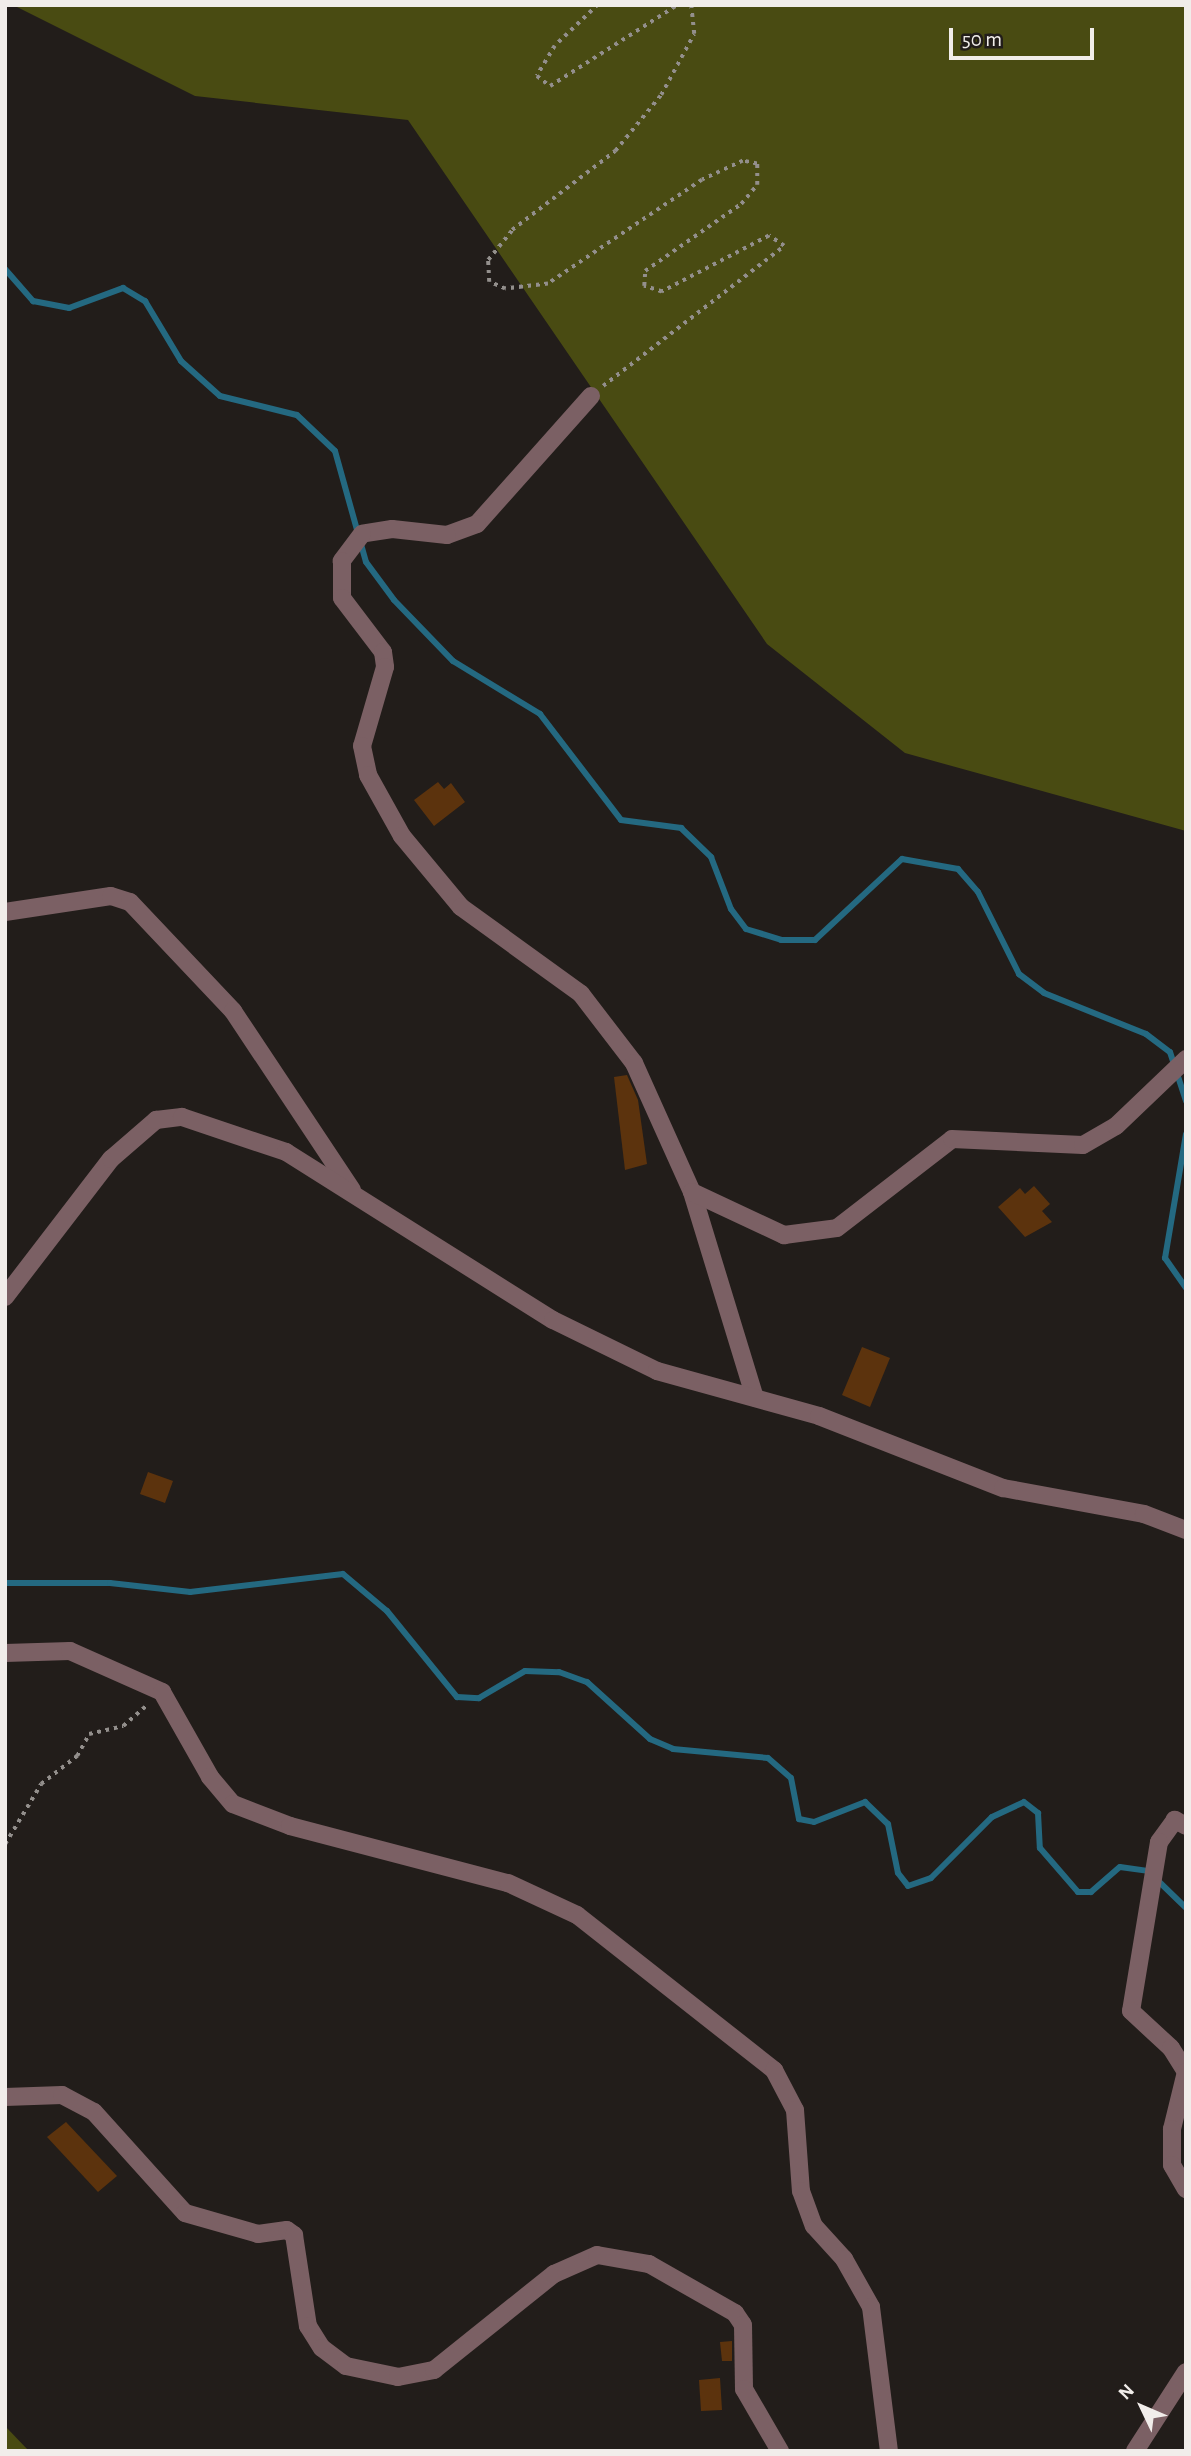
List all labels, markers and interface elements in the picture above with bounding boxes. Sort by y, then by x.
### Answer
scale bar [953,14,1098,58]
text: 50 m [962,29,1002,50]
north arrow [1107,2372,1177,2442]
text: N [1115,2381,1138,2403]

